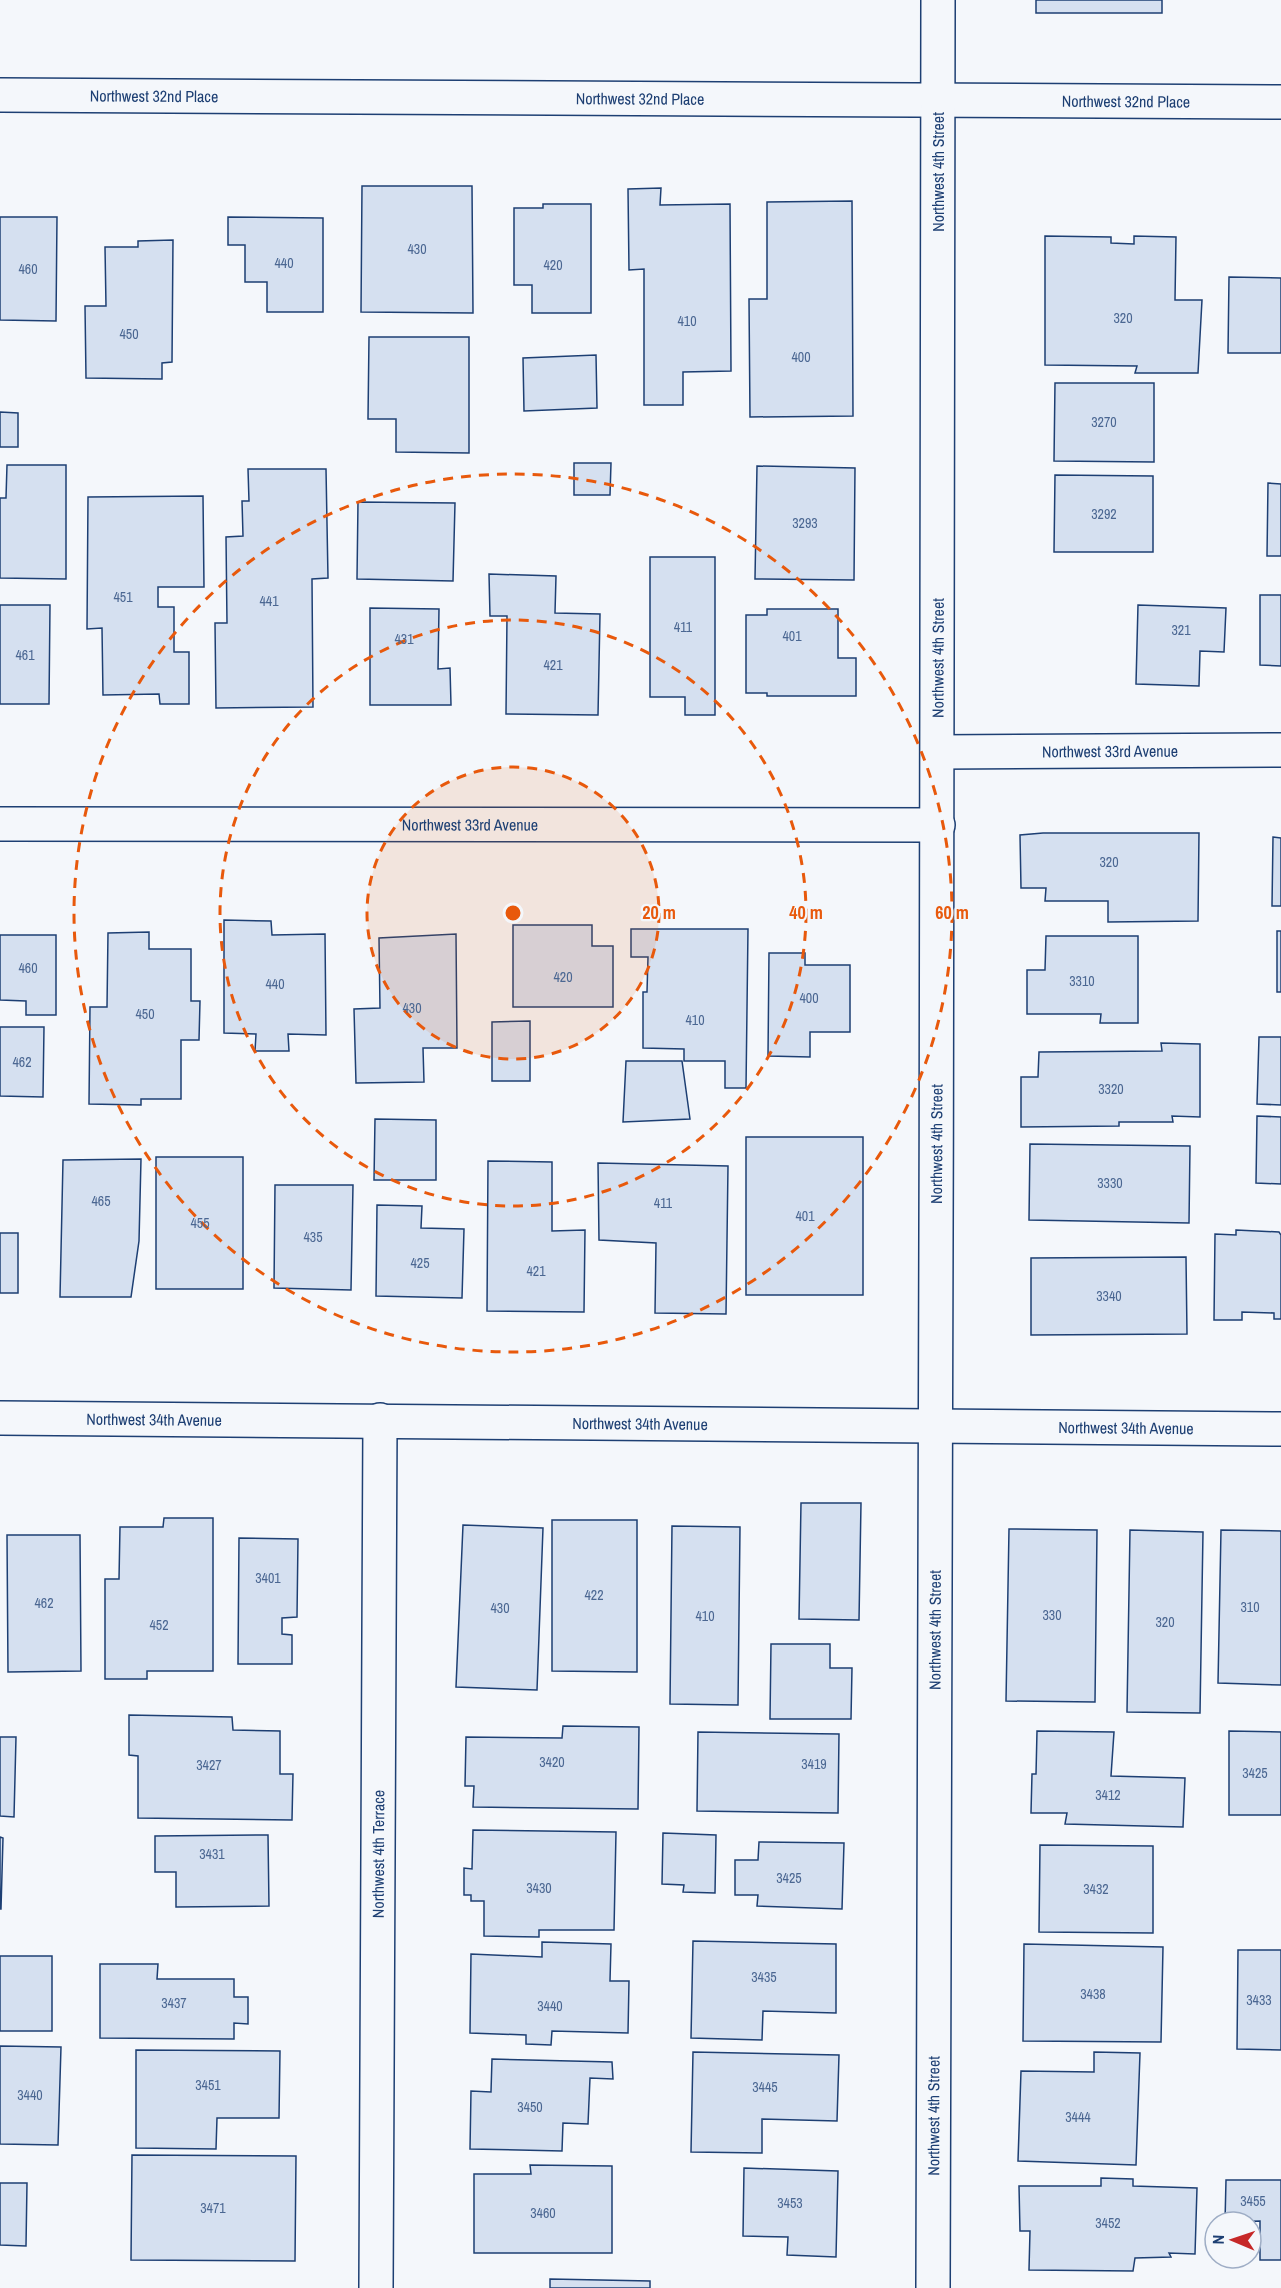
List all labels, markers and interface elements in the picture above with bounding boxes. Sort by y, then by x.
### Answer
street label: Northwest 32nd Place [90,84,218,107]
street label: Northwest 32nd Place [576,87,704,110]
street label: Northwest 32nd Place [1062,90,1190,113]
street label: Northwest 4th Street [927,112,949,232]
house number: 430 [407,240,427,258]
house number: 440 [274,254,294,272]
house number: 420 [543,256,563,274]
house number: 460 [18,260,38,278]
house number: 320 [1113,309,1133,327]
house number: 410 [677,312,697,330]
house number: 450 [119,325,139,343]
house number: 400 [791,348,811,366]
house number: 3270 [1091,413,1117,431]
house number: 3292 [1091,505,1117,523]
house number: 3293 [792,514,818,532]
house number: 451 [113,588,133,606]
house number: 441 [259,592,279,610]
street label: Northwest 4th Street [926,598,949,718]
house number: 411 [674,618,693,636]
house number: 321 [1171,621,1191,639]
house number: 401 [782,627,802,645]
house number: 431 [394,630,414,648]
house number: 461 [15,646,35,664]
house number: 421 [543,656,563,674]
street label: Northwest 33rd Avenue [1042,740,1178,762]
street label: Northwest 33rd Avenue [402,813,538,836]
house number: 320 [1099,853,1119,871]
text: 20 m [642,900,676,925]
text: 40 m [789,900,823,925]
text: 60 m [935,900,969,925]
centre of rings [503,903,523,923]
house number: 460 [18,959,38,977]
house number: 420 [553,968,573,986]
house number: 3310 [1069,972,1095,990]
house number: 440 [265,975,285,993]
house number: 400 [799,989,819,1007]
house number: 430 [402,999,422,1017]
house number: 450 [135,1005,155,1023]
house number: 410 [685,1011,705,1029]
house number: 462 [12,1053,32,1071]
house number: 3320 [1098,1080,1124,1098]
street label: Northwest 4th Street [925,1084,947,1204]
house number: 3330 [1097,1174,1123,1192]
house number: 465 [91,1192,111,1210]
house number: 411 [654,1194,673,1212]
house number: 401 [795,1207,815,1225]
house number: 455 [190,1214,210,1232]
house number: 435 [303,1228,323,1246]
house number: 425 [410,1254,430,1272]
house number: 421 [526,1262,546,1280]
house number: 3340 [1096,1287,1122,1305]
street label: Northwest 34th Avenue [86,1408,222,1431]
street label: Northwest 34th Avenue [572,1412,708,1435]
street label: Northwest 34th Avenue [1058,1416,1194,1439]
house number: 3401 [255,1569,281,1587]
street label: Northwest 4th Street [923,1570,946,1690]
house number: 422 [584,1586,604,1604]
house number: 462 [34,1594,54,1612]
house number: 310 [1240,1598,1260,1616]
house number: 430 [490,1599,510,1617]
house number: 330 [1042,1606,1062,1624]
house number: 410 [695,1607,715,1625]
house number: 320 [1155,1613,1175,1631]
house number: 452 [149,1616,169,1634]
house number: 3420 [539,1753,565,1771]
house number: 3419 [801,1755,827,1773]
house number: 3427 [196,1756,222,1774]
house number: 3425 [1242,1764,1268,1782]
house number: 3412 [1095,1786,1121,1804]
street label: Northwest 4th Terrace [367,1790,389,1918]
house number: 3431 [199,1845,225,1863]
house number: 3425 [776,1869,802,1887]
house number: 3430 [526,1879,552,1897]
house number: 3432 [1083,1880,1109,1898]
house number: 3435 [751,1968,777,1986]
house number: 3438 [1080,1985,1106,2003]
house number: 3433 [1246,1991,1272,2009]
house number: 3437 [161,1994,187,2012]
house number: 3440 [537,1997,563,2015]
street label: Northwest 4th Street [922,2056,944,2176]
house number: 3451 [195,2076,221,2094]
house number: 3445 [752,2078,778,2096]
house number: 3440 [17,2086,43,2104]
house number: 3450 [517,2098,543,2116]
house number: 3444 [1065,2108,1091,2126]
house number: 3455 [1240,2192,1266,2210]
house number: 3453 [777,2194,803,2212]
house number: 3471 [200,2199,226,2217]
house number: 3460 [530,2204,556,2222]
north arrow [1203,2210,1263,2270]
house number: 3452 [1095,2214,1121,2232]
text: N [1207,2234,1229,2245]

